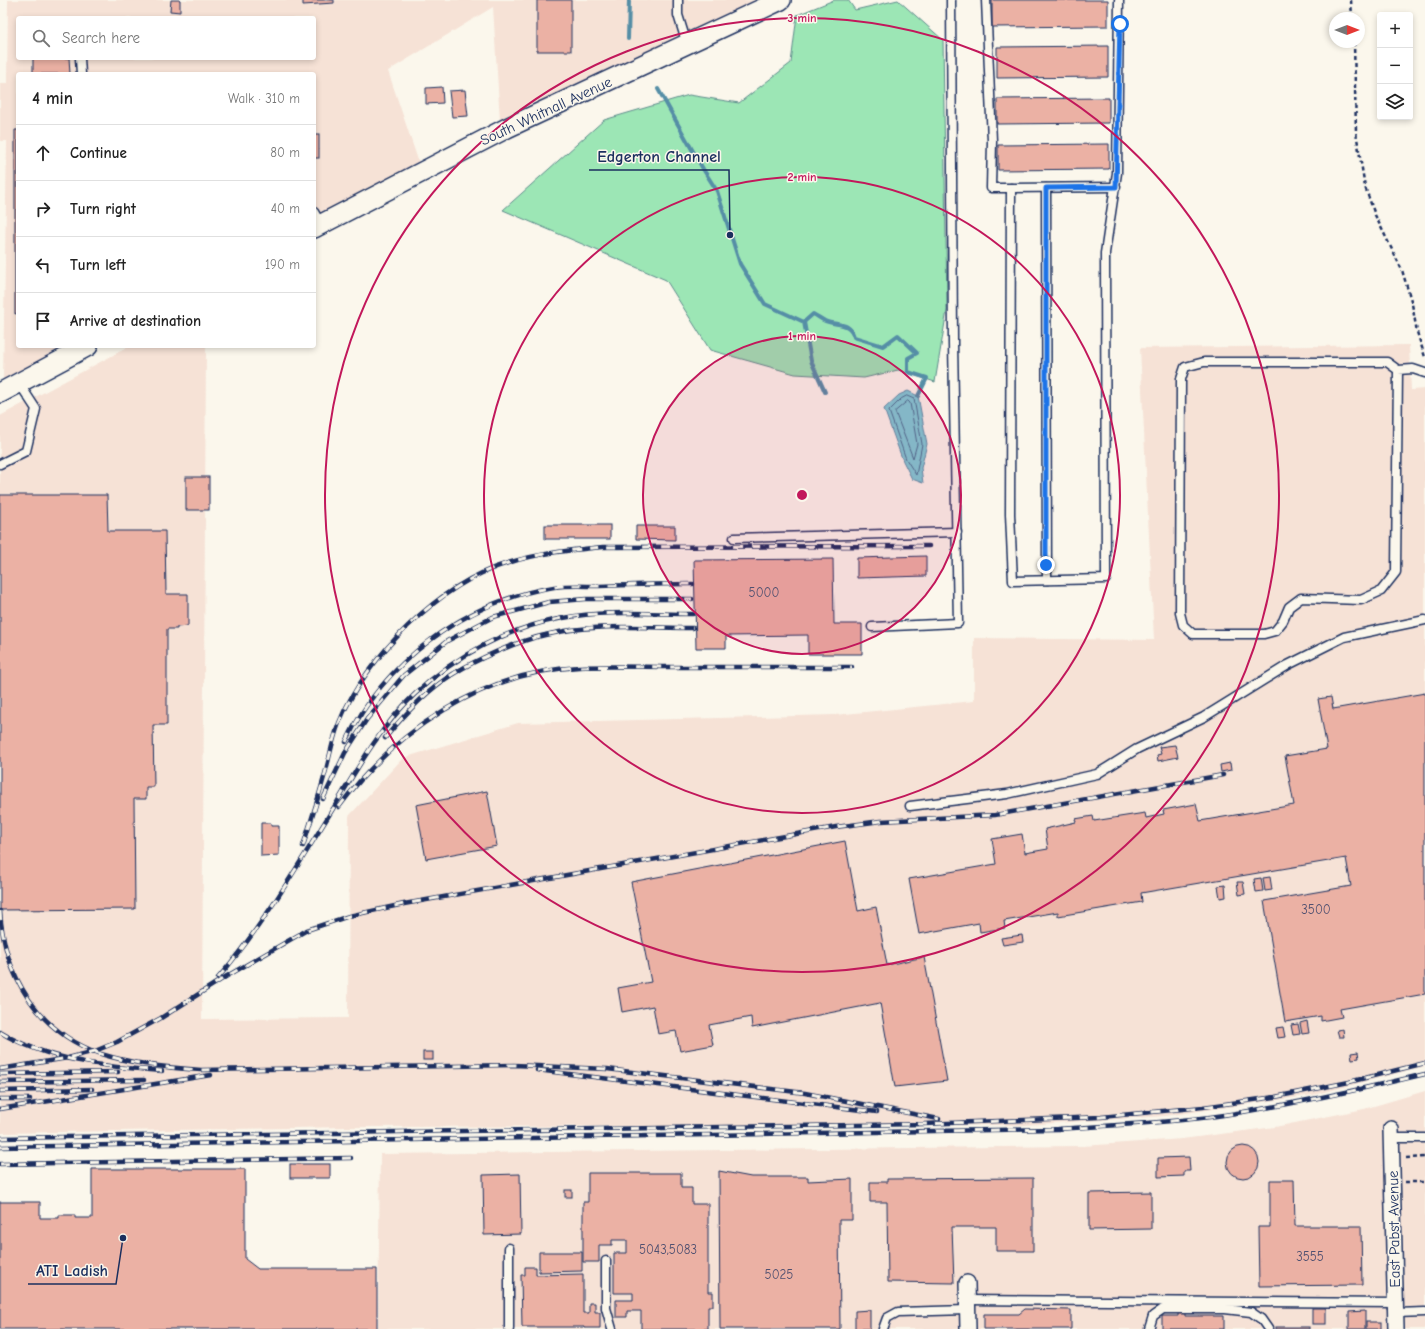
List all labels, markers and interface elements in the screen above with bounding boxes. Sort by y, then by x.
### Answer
text: 3 min [787,11,817,25]
north arrow [1329,12,1365,48]
map controls [1377,12,1413,120]
button: + [1377,12,1413,48]
route start [1111,15,1129,33]
search box [16,16,316,60]
icon: search [30,27,52,49]
text: Search here [62,29,140,47]
button: − [1377,48,1413,84]
street label: South Whitnall Avenue [477,72,615,149]
button: layers [1377,84,1413,120]
text: 4 min [32,89,73,108]
text: Walk · 310 m [228,91,300,106]
icon: ahead [32,142,54,164]
callout: Edgerton Channel [589,142,729,170]
text: Continue [70,144,127,162]
text: 80 m [270,145,300,160]
text: Edgerton Channel [597,148,721,166]
text: 2 min [787,170,817,184]
icon: right [32,198,54,220]
text: Turn right [70,200,136,218]
text: 40 m [271,201,300,216]
icon: left [32,254,54,276]
text: Turn left [70,256,126,274]
text: 190 m [265,257,300,272]
icon: arrive [32,310,54,332]
text: Arrive at destination [70,312,201,330]
text: 1 min [788,329,816,343]
centre of rings [795,488,809,502]
route end [1037,556,1055,574]
house number: 5000 [749,585,779,600]
house number: 3500 [1301,902,1331,917]
street label: East Pabst Avenue [1384,1170,1404,1288]
house number: 5043,5083 [639,1242,697,1257]
house number: 3555 [1296,1249,1324,1264]
callout: ATI Ladish [28,1256,116,1284]
text: ATI Ladish [36,1262,108,1280]
house number: 5025 [765,1267,793,1282]

